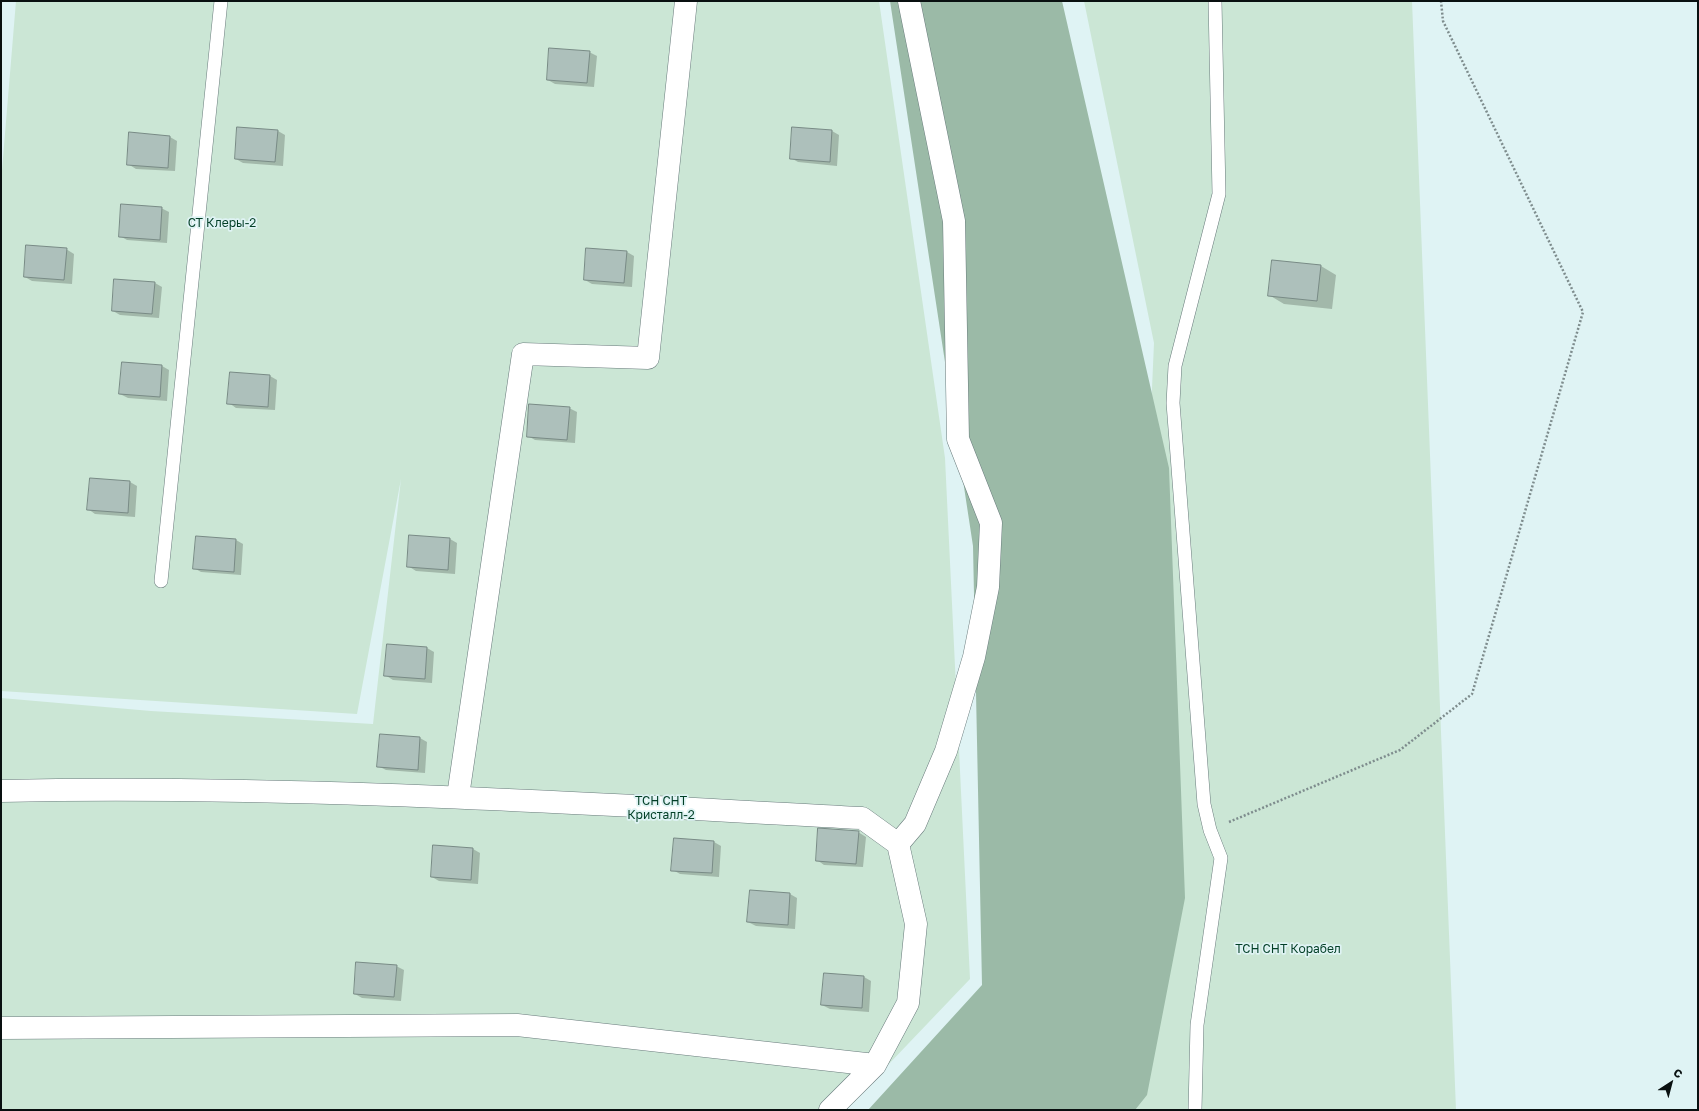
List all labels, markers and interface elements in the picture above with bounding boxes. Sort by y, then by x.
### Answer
park label: СТ Клеры-2 [188,216,256,230]
park label: ТСН СНТ Кристалл-2 [627,794,695,822]
park label: ТСН СНТ Корабел [1235,942,1341,956]
north arrow [1651,1063,1691,1103]
text: С [1671,1065,1685,1080]

